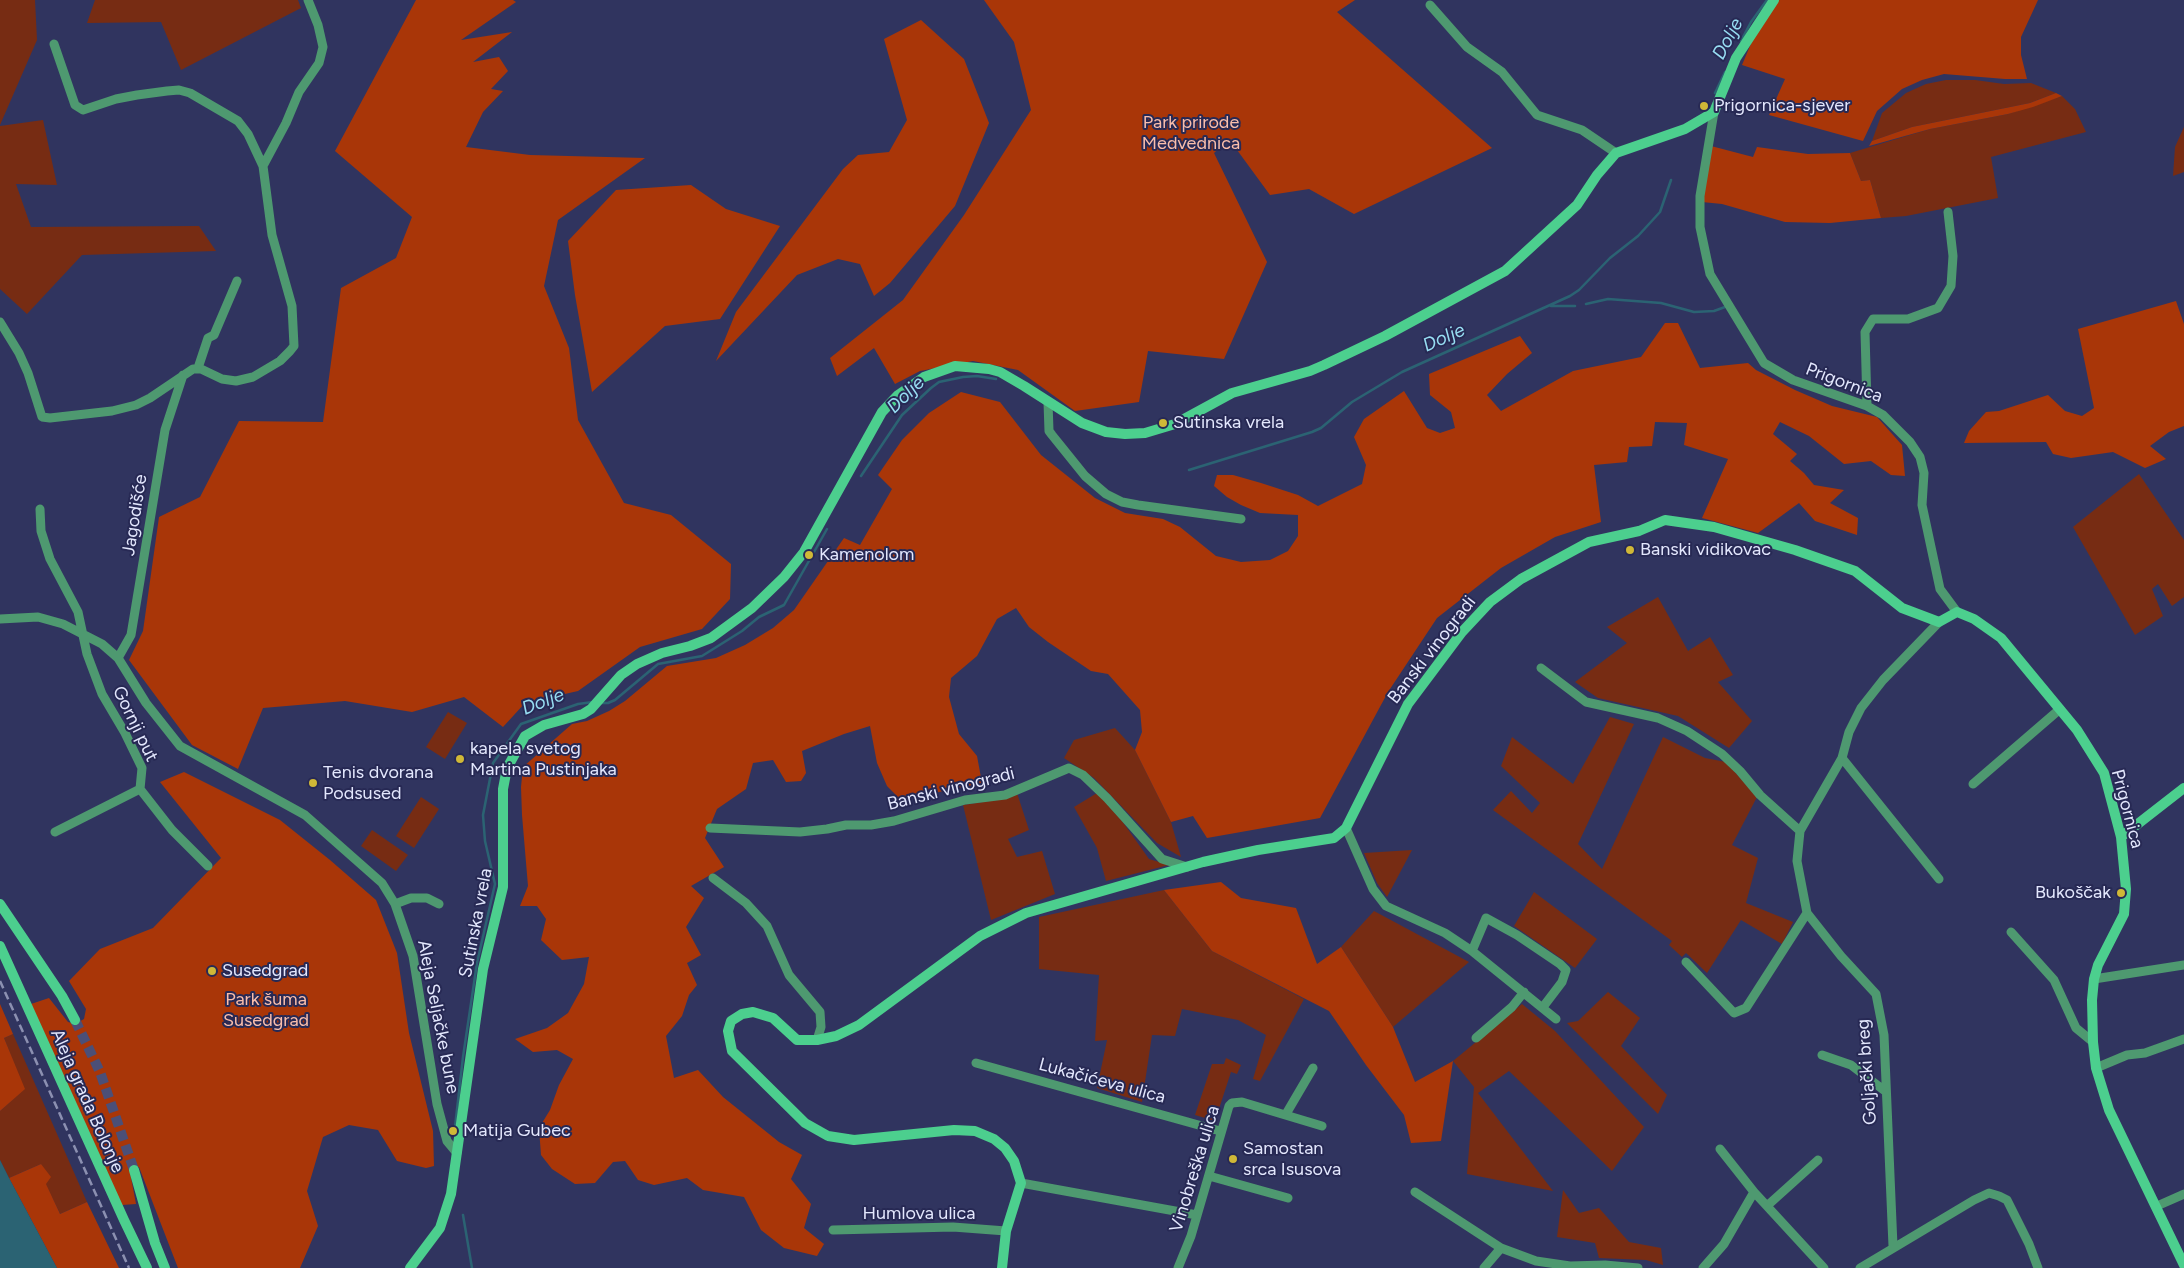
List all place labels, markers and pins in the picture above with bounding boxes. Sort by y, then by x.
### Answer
place label: Prigornica-sjever [1714,95,1850,117]
marker: Prigornica-sjever [1698,100,1710,112]
place label: Sutinska vrela [1173,412,1284,434]
marker: Sutinska vrela [1157,417,1169,429]
place label: Banski vidikovac [1640,539,1771,561]
place label: Kamenolom [819,544,914,566]
marker: Banski vidikovac [1624,544,1636,556]
marker: Kamenolom [803,549,815,561]
place label: kapela svetog Martina Pustinjaka [470,738,617,781]
marker: kapela svetog Martina Pustinjaka [454,753,466,765]
place label: Tenis dvorana Podsused [323,762,433,804]
marker: Tenis dvorana Podsused [307,777,319,789]
place label: Bukoščak [2035,882,2111,904]
marker: Bukoščak [2115,887,2127,899]
place label: Susedgrad [222,960,308,982]
marker: Susedgrad [206,965,218,977]
place label: Matija Gubec [463,1120,571,1142]
marker: Matija Gubec [447,1125,459,1137]
place label: Samostan srca Isusova [1243,1138,1341,1180]
marker: Samostan srca Isusova [1227,1153,1239,1165]

